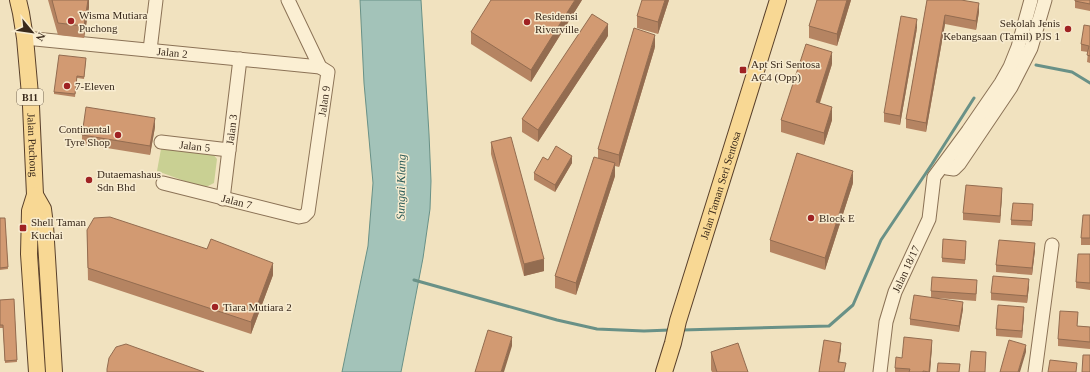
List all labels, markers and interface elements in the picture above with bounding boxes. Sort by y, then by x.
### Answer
place label: Wisma Mutiara Puchong [79,9,147,34]
place label: Residensi Riverville [535,10,579,35]
north arrow [12,12,52,52]
marker: Wisma Mutiara Puchong [66,16,76,26]
marker: Residensi Riverville [522,17,532,27]
place label: Sekolah Jenis Kebangsaan (Tamil) PJS 1 [943,17,1060,43]
marker: Sekolah Jenis Kebangsaan (Tamil) PJS 1 [1063,24,1073,34]
text: N [34,30,48,43]
street label: Jalan 2 [156,45,188,60]
place label: Apt Sri Sentosa AC4 (Opp) [751,58,820,84]
marker: Apt Sri Sentosa AC4 (Opp) [738,65,748,75]
place label: 7-Eleven [75,80,115,92]
marker: 7-Eleven [62,81,72,91]
street label: Jalan 9 [316,84,332,117]
road number: B11 [17,89,43,105]
street label: Jalan Puchong [25,113,40,178]
street label: Jalan 3 [224,113,239,146]
place label: Continental Tyre Shop [59,123,110,148]
marker: Continental Tyre Shop [113,130,123,140]
street label: Jalan Taman Seri Sentosa [698,130,743,241]
street label: Jalan 5 [179,138,211,154]
water label: Sungai Klang [393,154,409,220]
place label: Dutaemashaus Sdn Bhd [97,168,161,193]
marker: Dutaemashaus Sdn Bhd [84,175,94,185]
street label: Jalan 7 [220,192,254,211]
place label: Block E [819,212,855,224]
marker: Block E [806,213,816,223]
place label: Shell Taman Kuchai [31,216,86,241]
marker: Shell Taman Kuchai [18,223,28,233]
street label: Jalan 18/17 [890,243,922,294]
place label: Tiara Mutiara 2 [223,301,292,313]
marker: Tiara Mutiara 2 [210,302,220,312]

